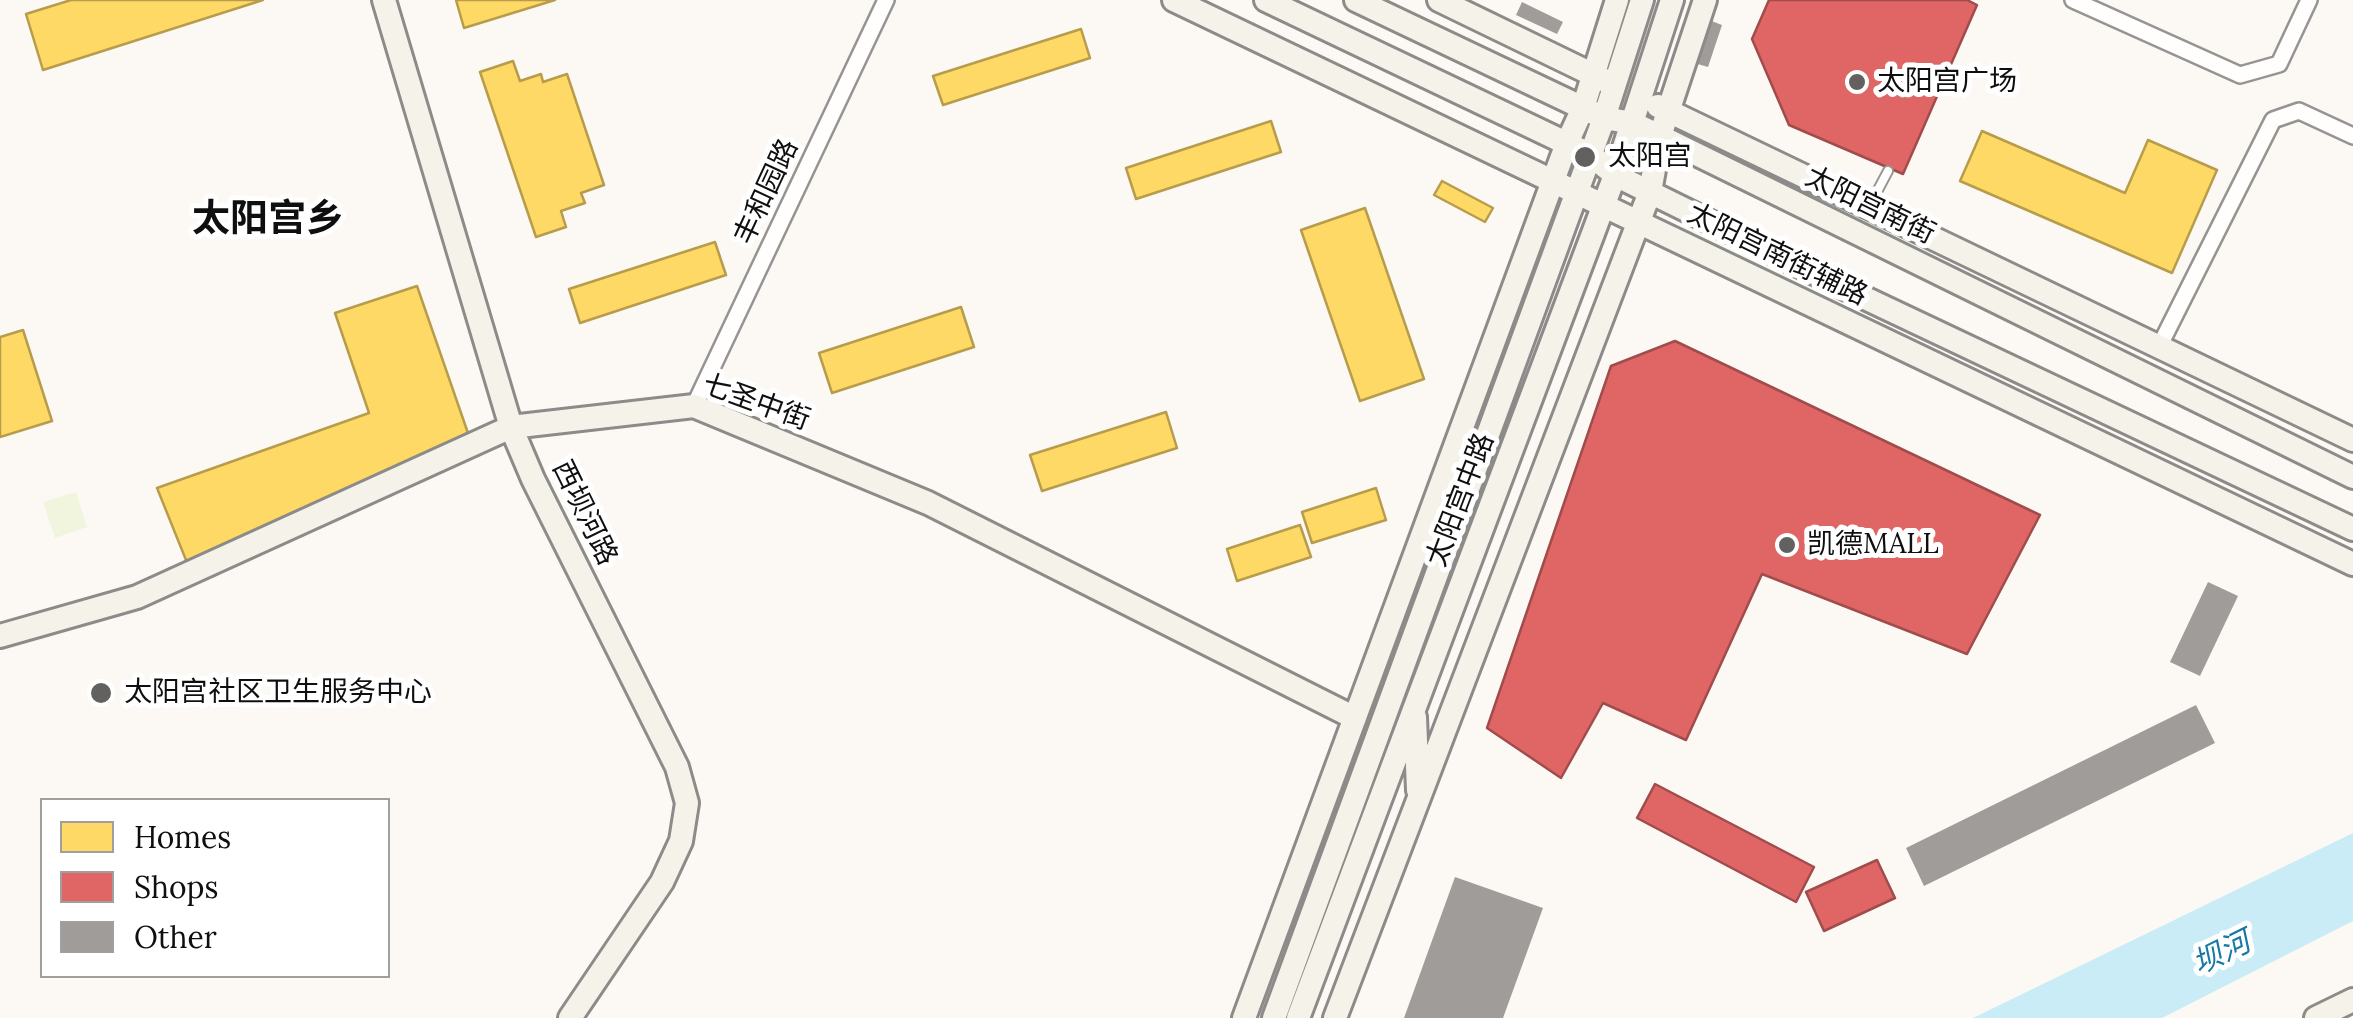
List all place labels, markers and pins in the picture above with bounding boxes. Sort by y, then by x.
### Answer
place label: 太阳宫广场 [1877,65,2017,99]
marker: 太阳宫广场 [1846,71,1868,93]
place label: 太阳宫 [1608,140,1692,174]
marker: 太阳宫 [1572,144,1598,170]
place label: 凯德MALL [1807,528,1939,562]
marker: 凯德MALL [1776,534,1798,556]
place label: 太阳宫社区卫生服务中心 [124,676,432,710]
marker: 太阳宫社区卫生服务中心 [88,680,114,706]

